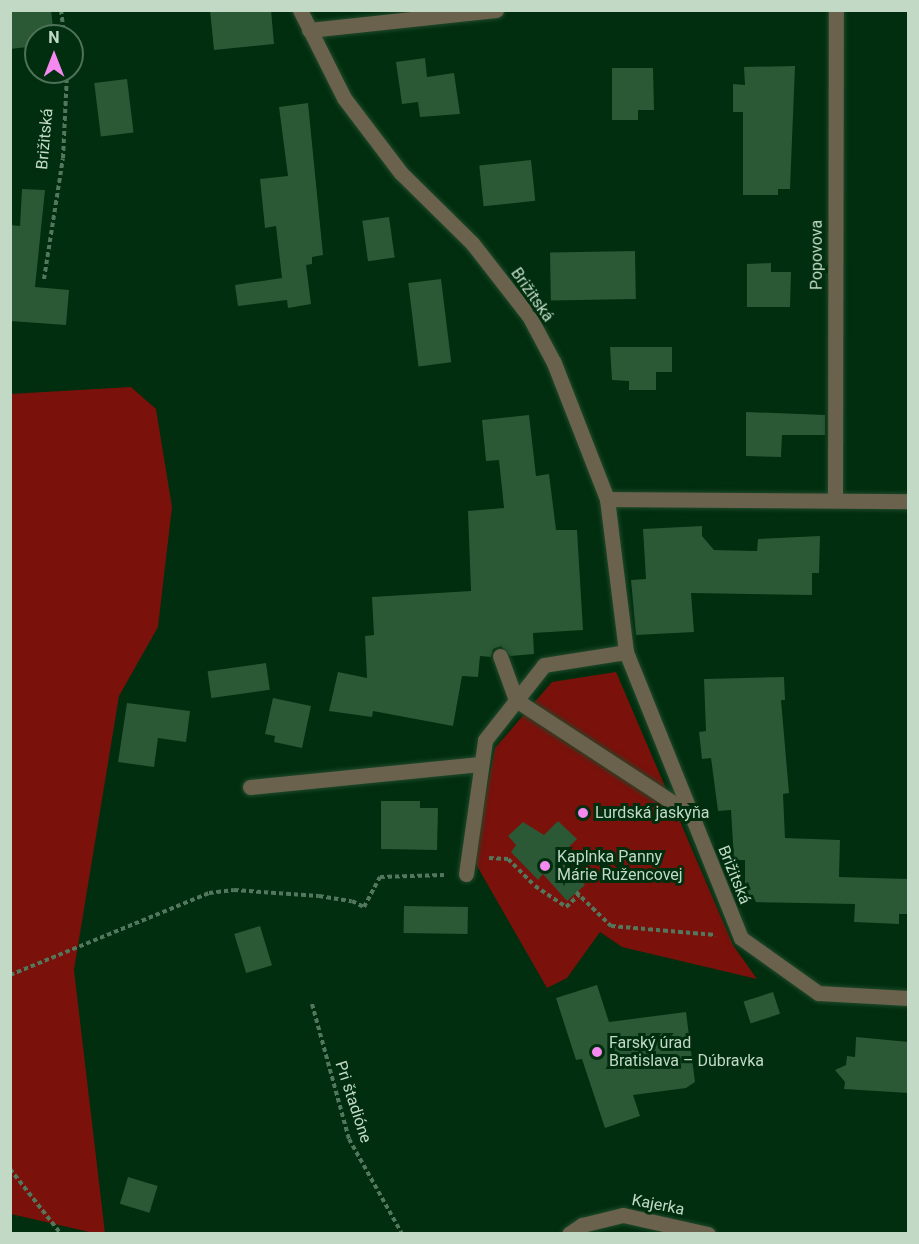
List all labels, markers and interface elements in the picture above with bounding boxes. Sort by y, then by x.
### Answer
north arrow [24,24,84,84]
text: N [48,28,60,47]
street label: Brižitská [33,108,57,170]
street label: Popovova [807,220,827,290]
street label: Brižitská [507,264,557,326]
place label: Lurdská jaskyňa [595,803,709,823]
marker: Lurdská jaskyňa [576,806,590,820]
street label: Brižitská [714,843,754,907]
place label: Kaplnka Panny Márie Ružencovej [557,847,683,885]
marker: Kaplnka Panny Márie Ružencovej [538,859,552,873]
place label: Farský úrad Bratislava – Dúbravka [609,1033,764,1071]
marker: Farský úrad Bratislava – Dúbravka [590,1045,604,1059]
street label: Pri štadióne [331,1059,375,1145]
street label: Kajerka [630,1190,686,1220]

